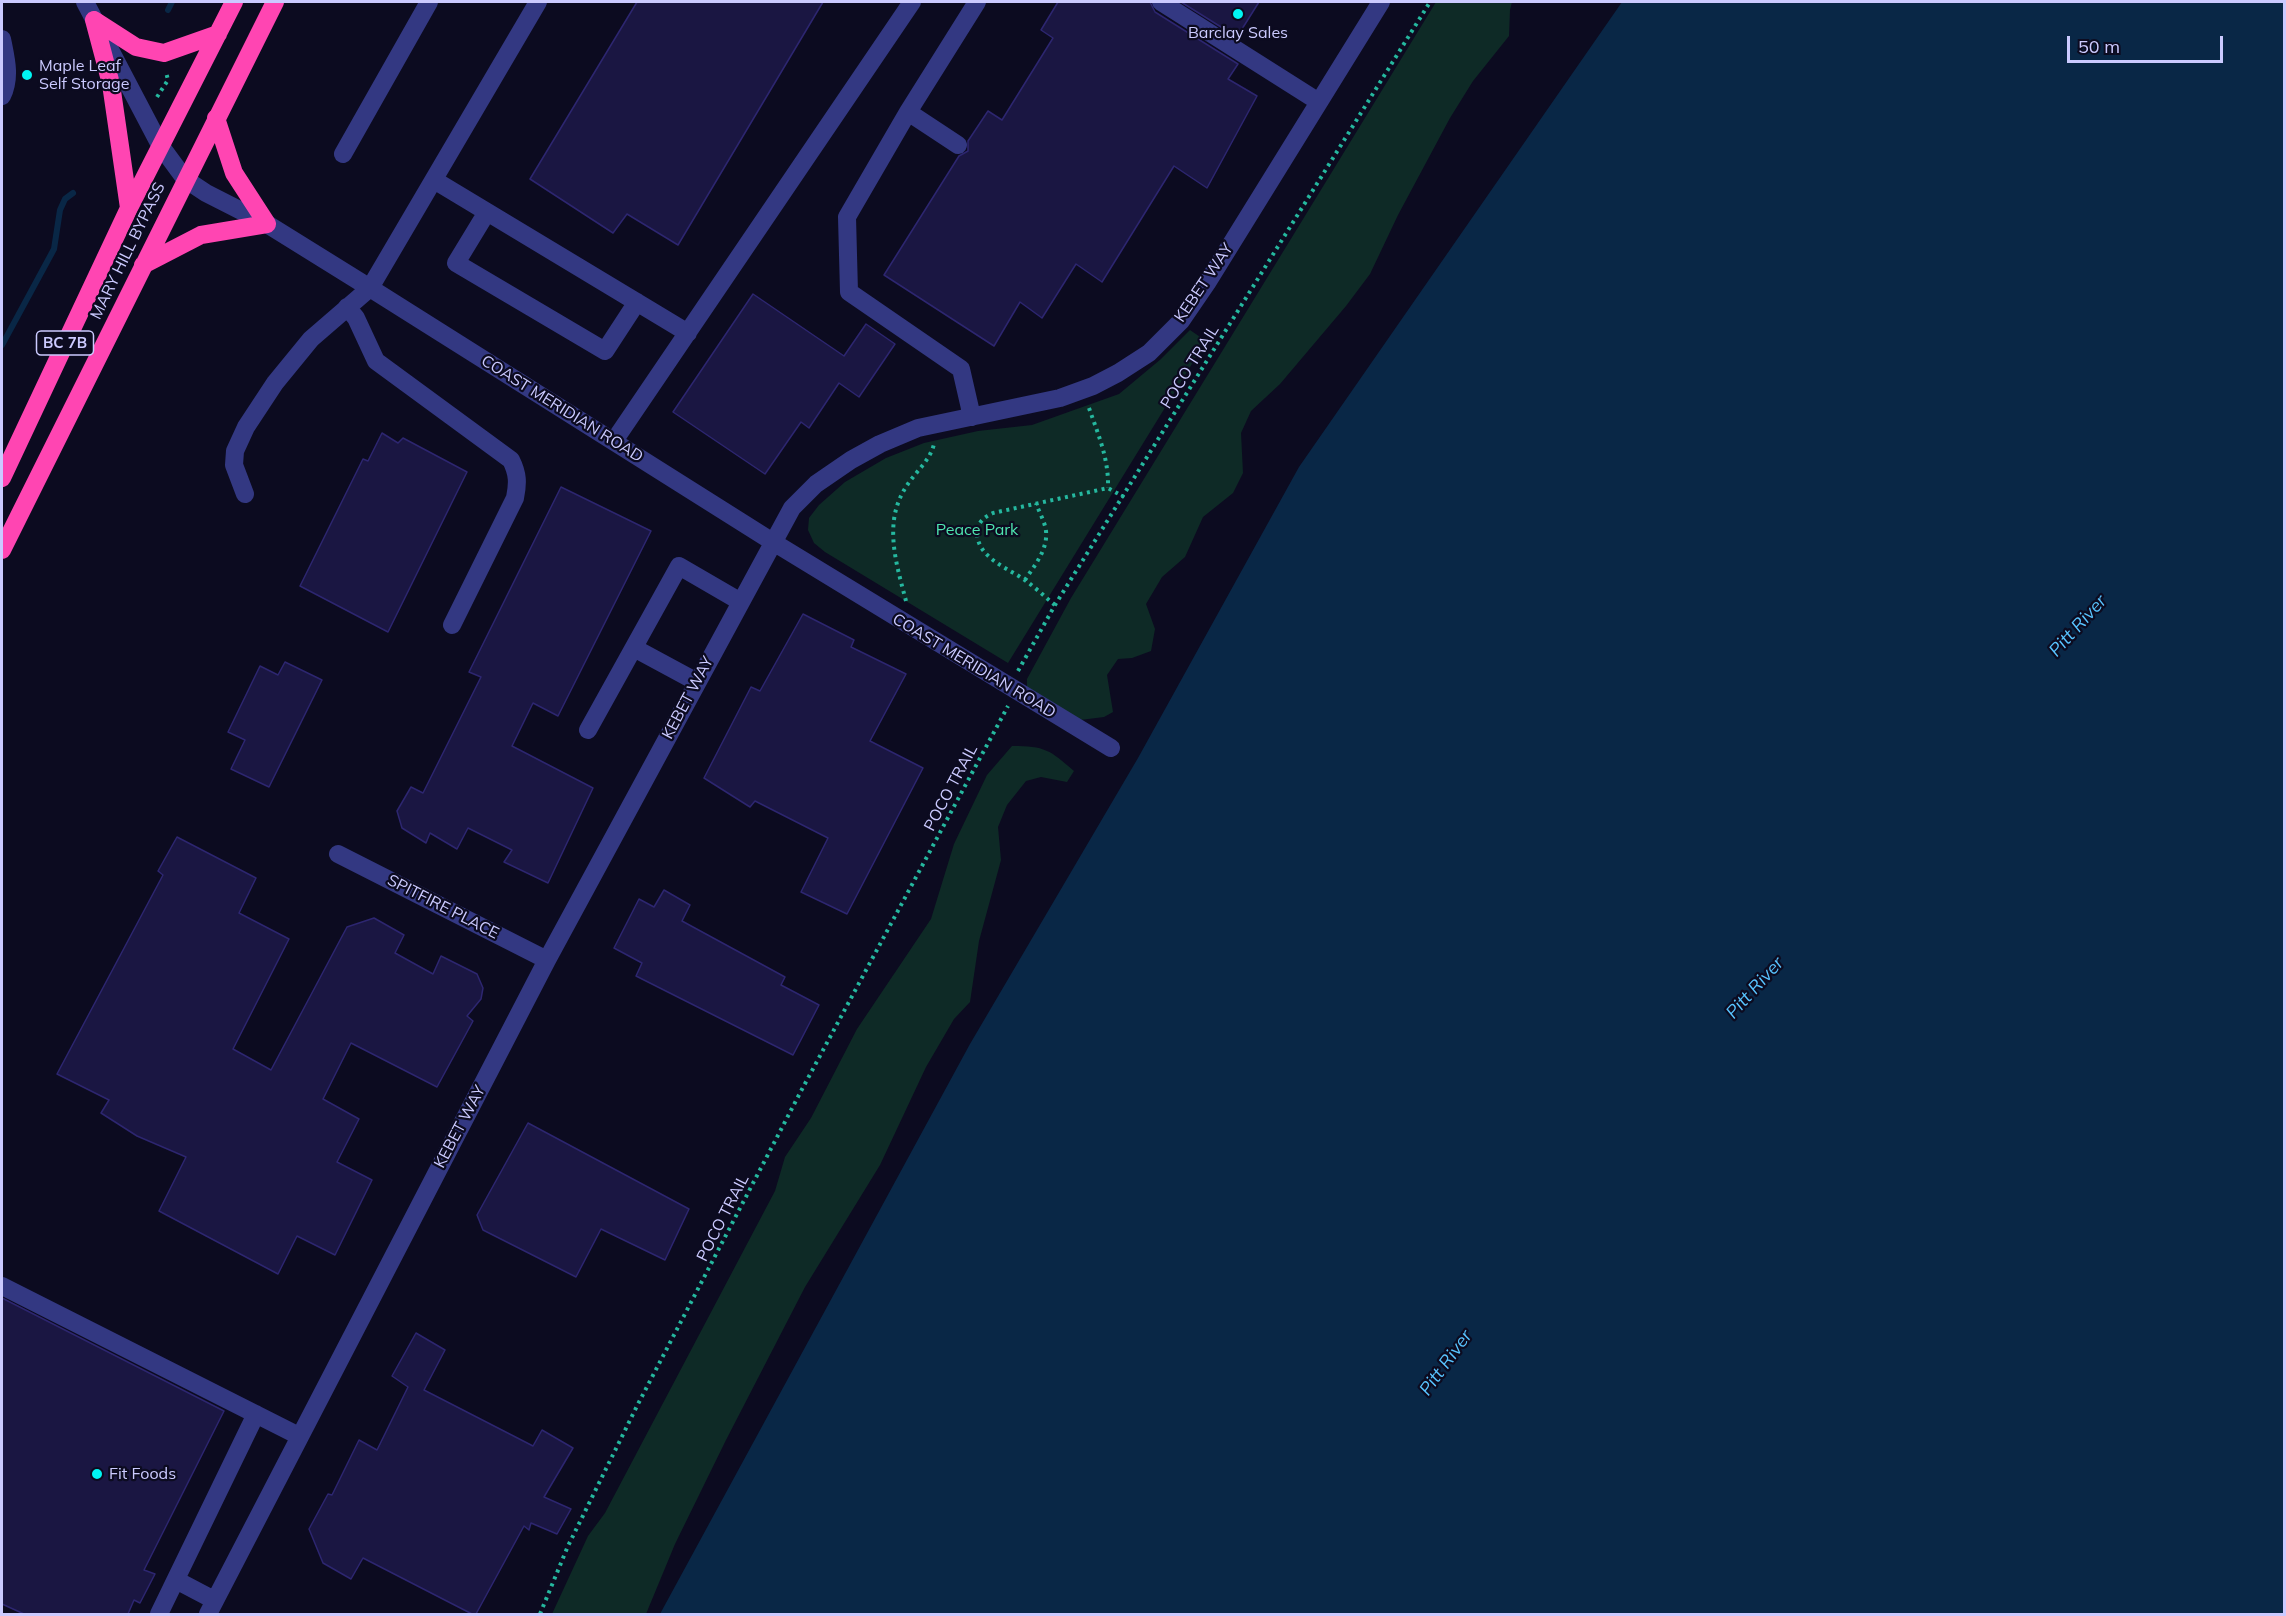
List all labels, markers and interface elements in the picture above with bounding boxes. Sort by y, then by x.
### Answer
marker: Barclay Sales [1231,7,1245,21]
place label: Barclay Sales [1188,23,1288,43]
scale bar [2070,24,2226,62]
text: 50 m [2078,35,2120,58]
place label: Maple Leaf Self Storage [39,56,129,94]
marker: Maple Leaf Self Storage [20,68,34,82]
street label: MARY HILL BYPASS [87,179,169,323]
street label: KEBET WAY [1171,240,1237,326]
street label: POCO TRAIL [1157,322,1223,412]
road number: BC 7B [36,331,94,355]
street label: COAST MERIDIAN ROAD [478,351,646,467]
park label: Peace Park [936,520,1018,540]
water label: Pitt River [2045,591,2111,661]
street label: COAST MERIDIAN ROAD [889,610,1059,722]
street label: KEBET WAY [658,653,718,743]
street label: POCO TRAIL [920,742,982,834]
street label: SPITFIRE PLACE [384,871,502,943]
water label: Pitt River [1722,953,1788,1023]
street label: KEBET WAY [430,1082,490,1172]
street label: POCO TRAIL [693,1171,753,1265]
water label: Pitt River [1415,1326,1477,1400]
place label: Fit Foods [109,1464,176,1484]
marker: Fit Foods [90,1467,104,1481]

